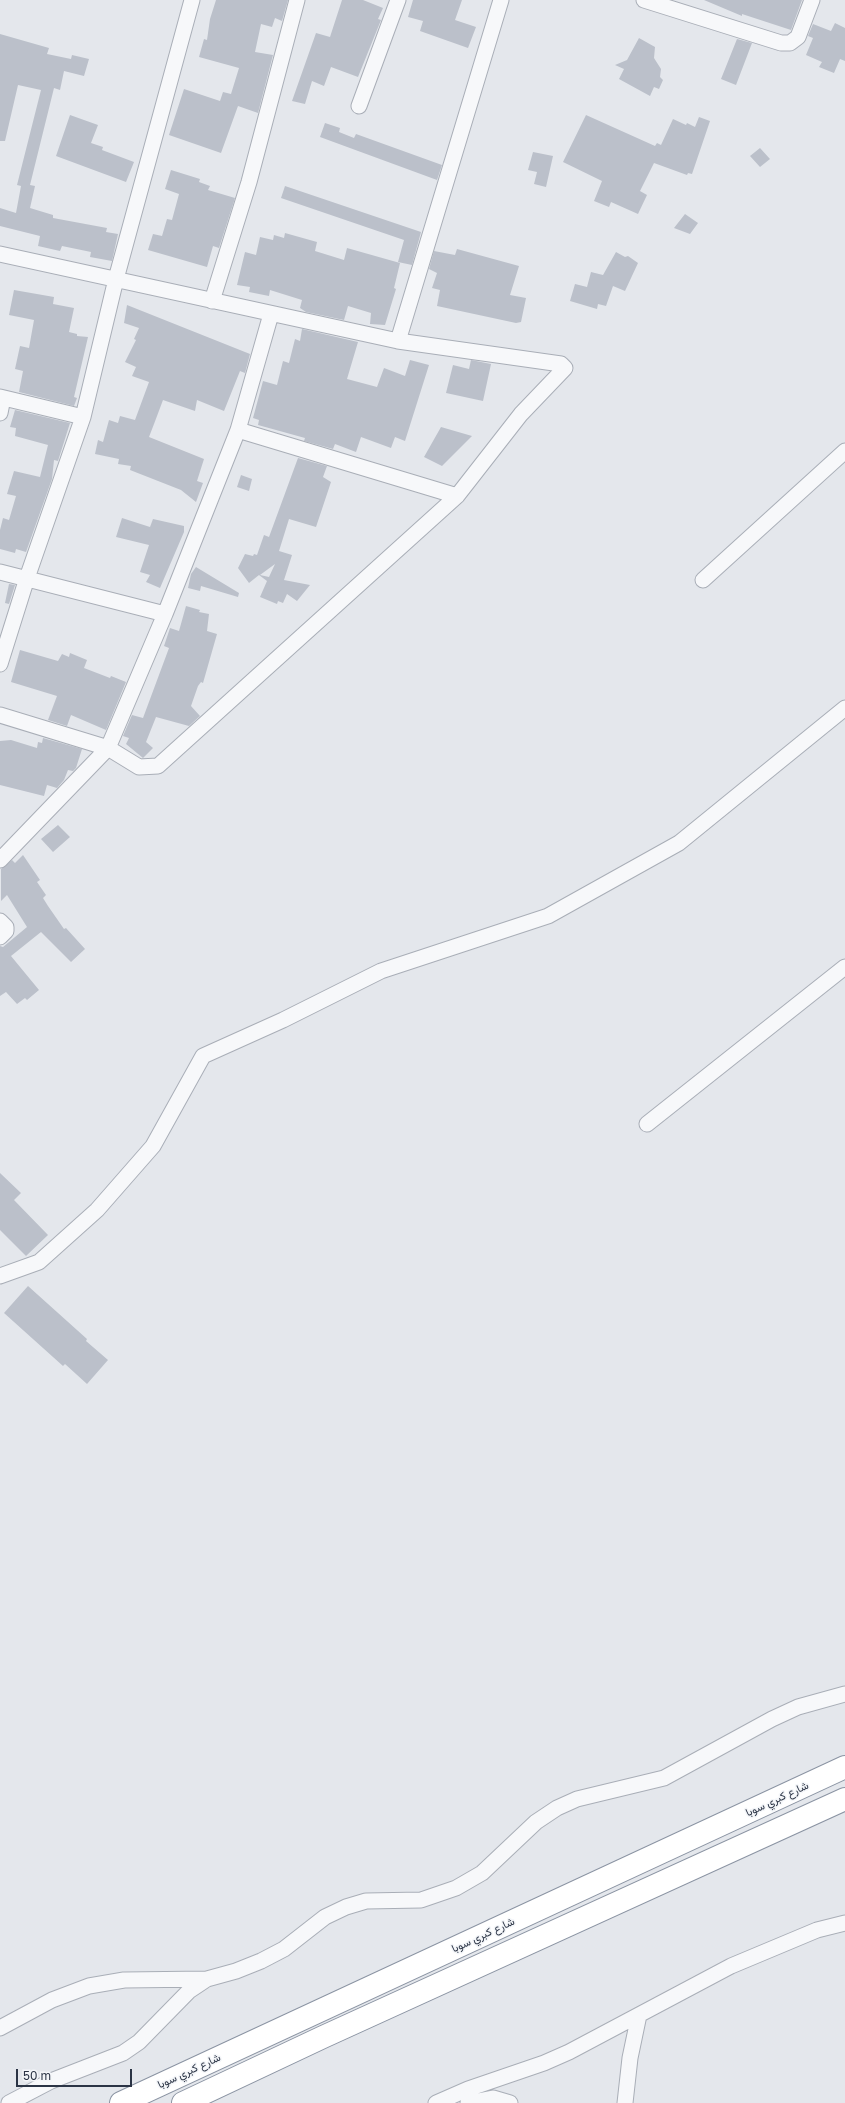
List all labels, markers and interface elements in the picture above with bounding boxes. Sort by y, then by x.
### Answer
street label: شارع كبري سوبا [743,1779,811,1819]
street label: شارع كبري سوبا [449,1915,517,1955]
street label: شارع كبري سوبا [155,2051,223,2091]
scale bar [18,2061,134,2087]
text: 50 m [23,2068,51,2083]

